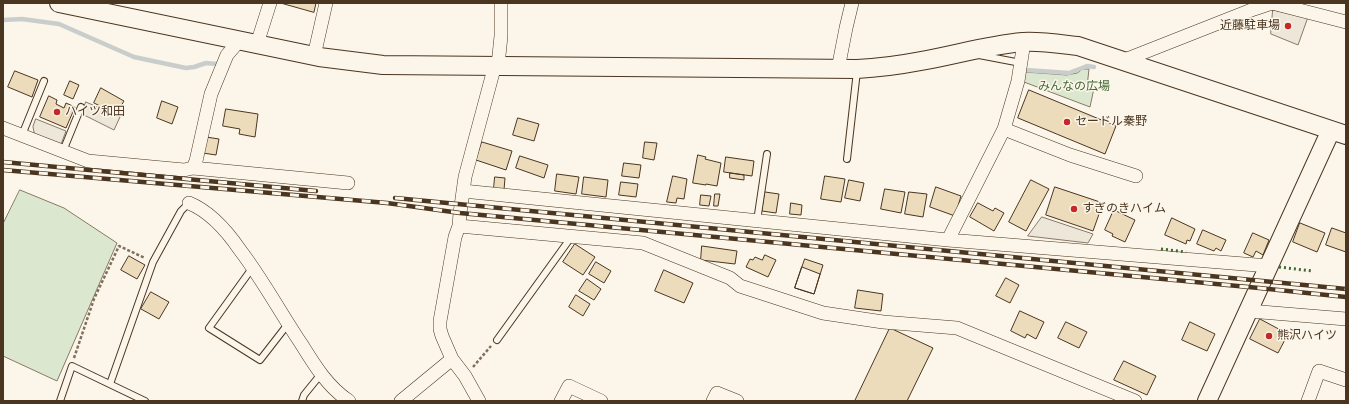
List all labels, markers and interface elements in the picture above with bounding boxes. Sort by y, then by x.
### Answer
place label: 近藤駐車場 [1220,19,1280,33]
marker: 近藤駐車場 [1283,21,1293,31]
park label: みんなの広場 [1038,80,1110,94]
place label: ハイツ和田 [65,105,125,119]
marker: ハイツ和田 [52,107,62,117]
place label: セードル秦野 [1075,115,1147,129]
marker: セードル秦野 [1062,117,1072,127]
place label: すぎのきハイム [1082,202,1166,216]
marker: すぎのきハイム [1069,204,1079,214]
place label: 熊沢ハイツ [1277,329,1337,343]
marker: 熊沢ハイツ [1264,331,1274,341]

